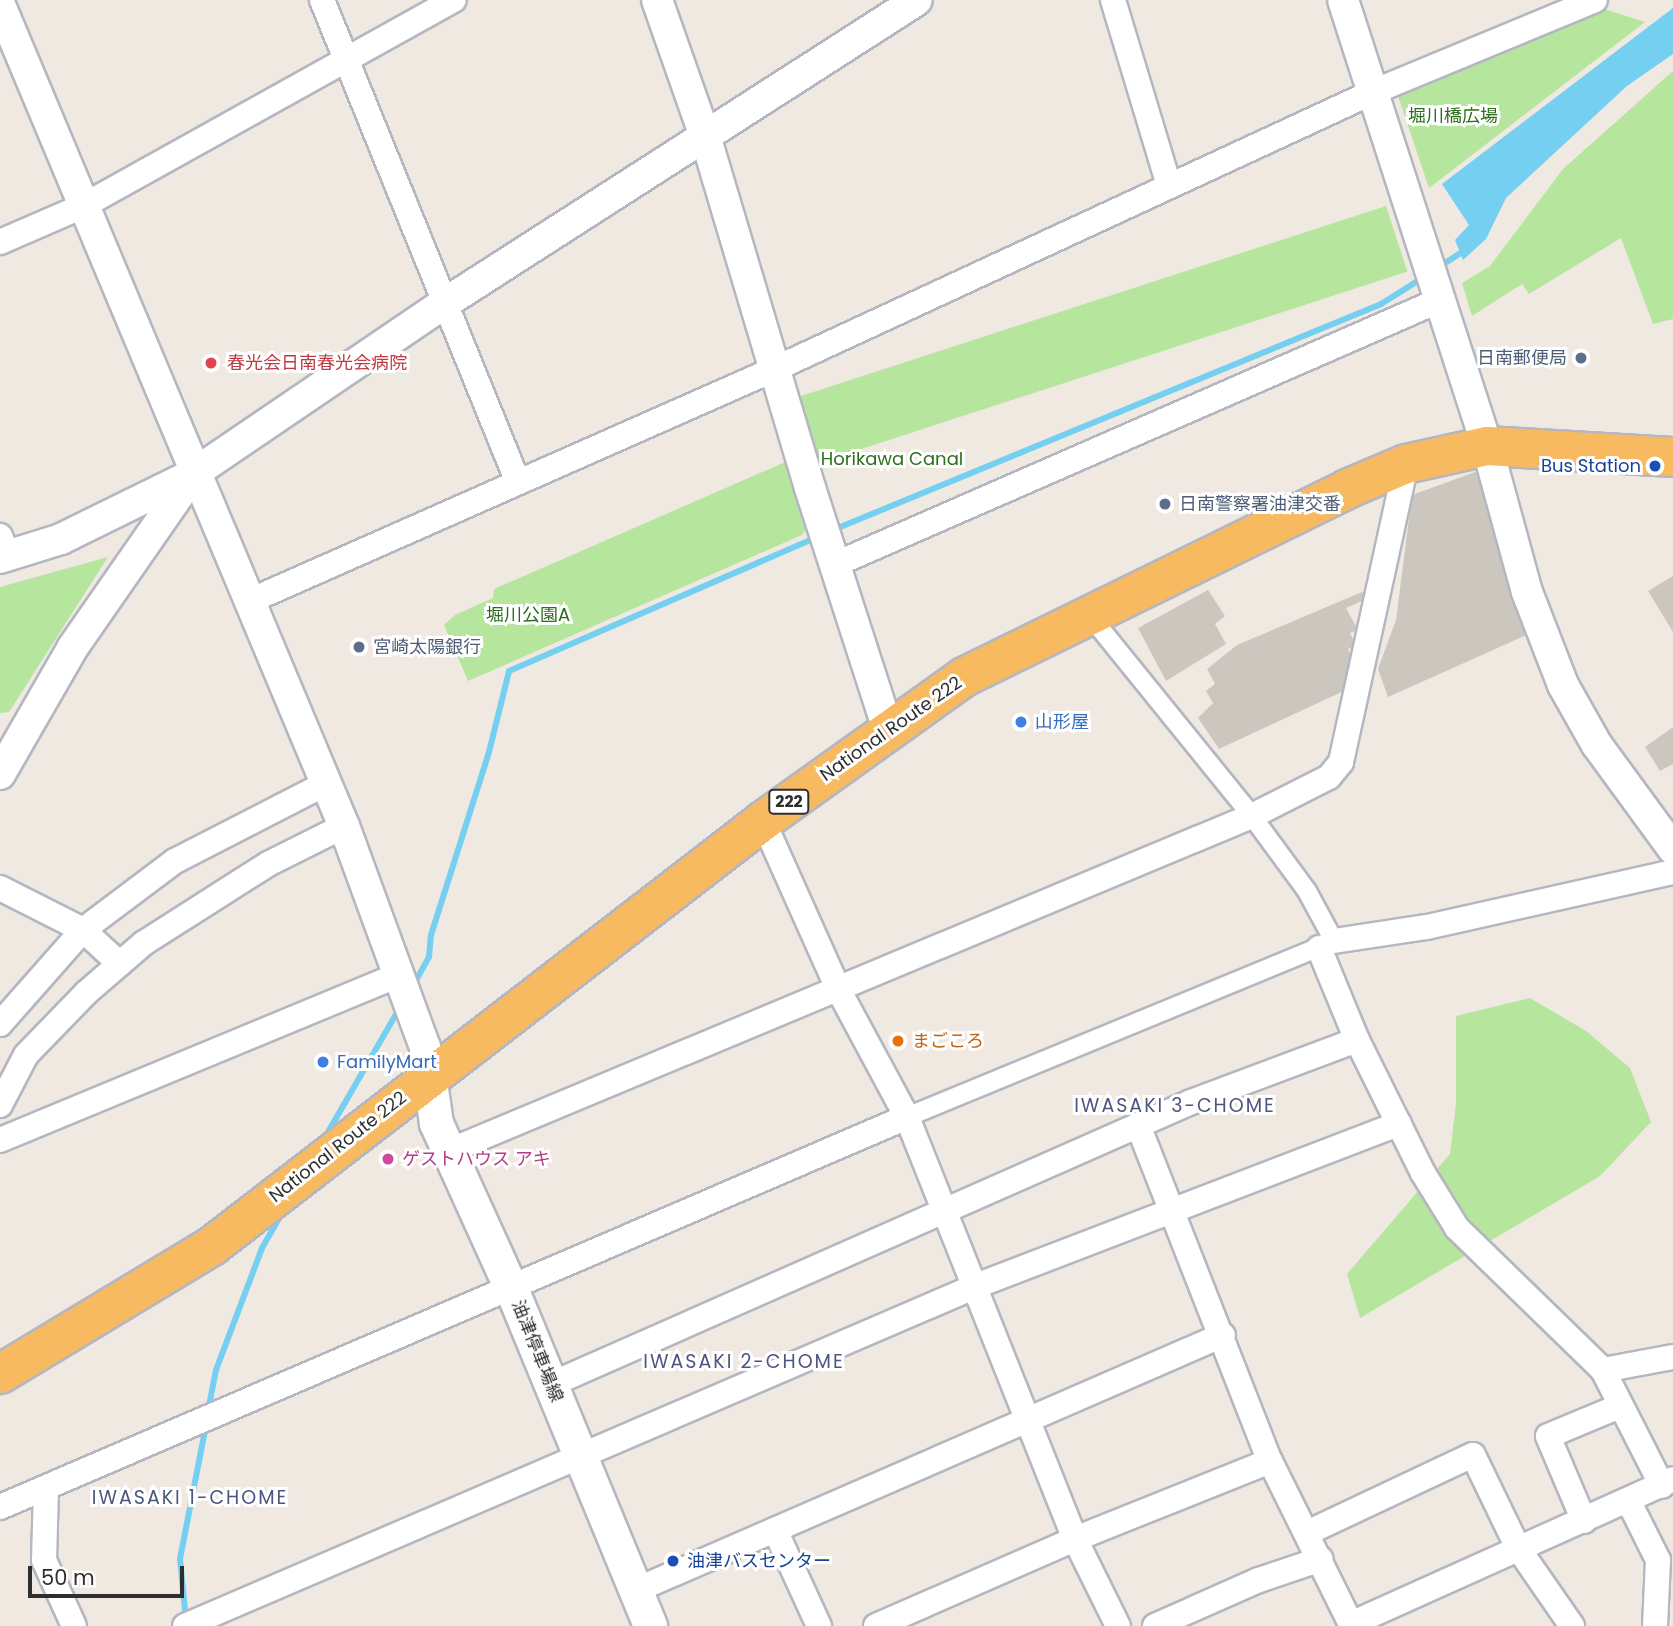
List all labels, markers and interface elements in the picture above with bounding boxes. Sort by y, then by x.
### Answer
park label: 堀川橋広場 [1408,105,1498,127]
place label: 日南郵便局 [1477,347,1567,369]
marker: 日南郵便局 [1573,350,1589,366]
place label: 春光会日南春光会病院 [227,352,407,374]
marker: 春光会日南春光会病院 [201,353,221,373]
park label: Horikawa Canal [821,448,963,470]
place label: Bus Station [1541,455,1641,477]
marker: Bus Station [1647,458,1663,474]
place label: 日南警察署油津交番 [1179,493,1341,515]
marker: 日南警察署油津交番 [1157,496,1173,512]
park label: 堀川公園A [486,604,570,626]
place label: 宮崎太陽銀行 [373,636,481,658]
marker: 宮崎太陽銀行 [351,639,367,655]
street label: National Route 222 [816,672,966,786]
place label: 山形屋 [1035,711,1089,733]
marker: 山形屋 [1013,714,1029,730]
road number: 222 [768,790,810,814]
place label: まごころ [912,1030,984,1052]
marker: まごころ [890,1033,906,1049]
place label: FamilyMart [337,1051,437,1073]
marker: FamilyMart [315,1054,331,1070]
street label: National Route 222 [265,1087,411,1207]
district label: IWASAKI 3-CHOME [1076,1095,1274,1117]
place label: ゲストハウス アキ [402,1148,551,1170]
marker: ゲストハウス アキ [380,1151,396,1167]
street label: 油津停車場線 [507,1297,567,1405]
district label: IWASAKI 2-CHOME [645,1351,843,1373]
district label: IWASAKI 1-CHOME [94,1487,286,1509]
place label: 油津バスセンター [687,1550,831,1572]
scale bar [32,1552,187,1596]
marker: 油津バスセンター [665,1553,681,1569]
text: 50 m [41,1563,95,1592]

